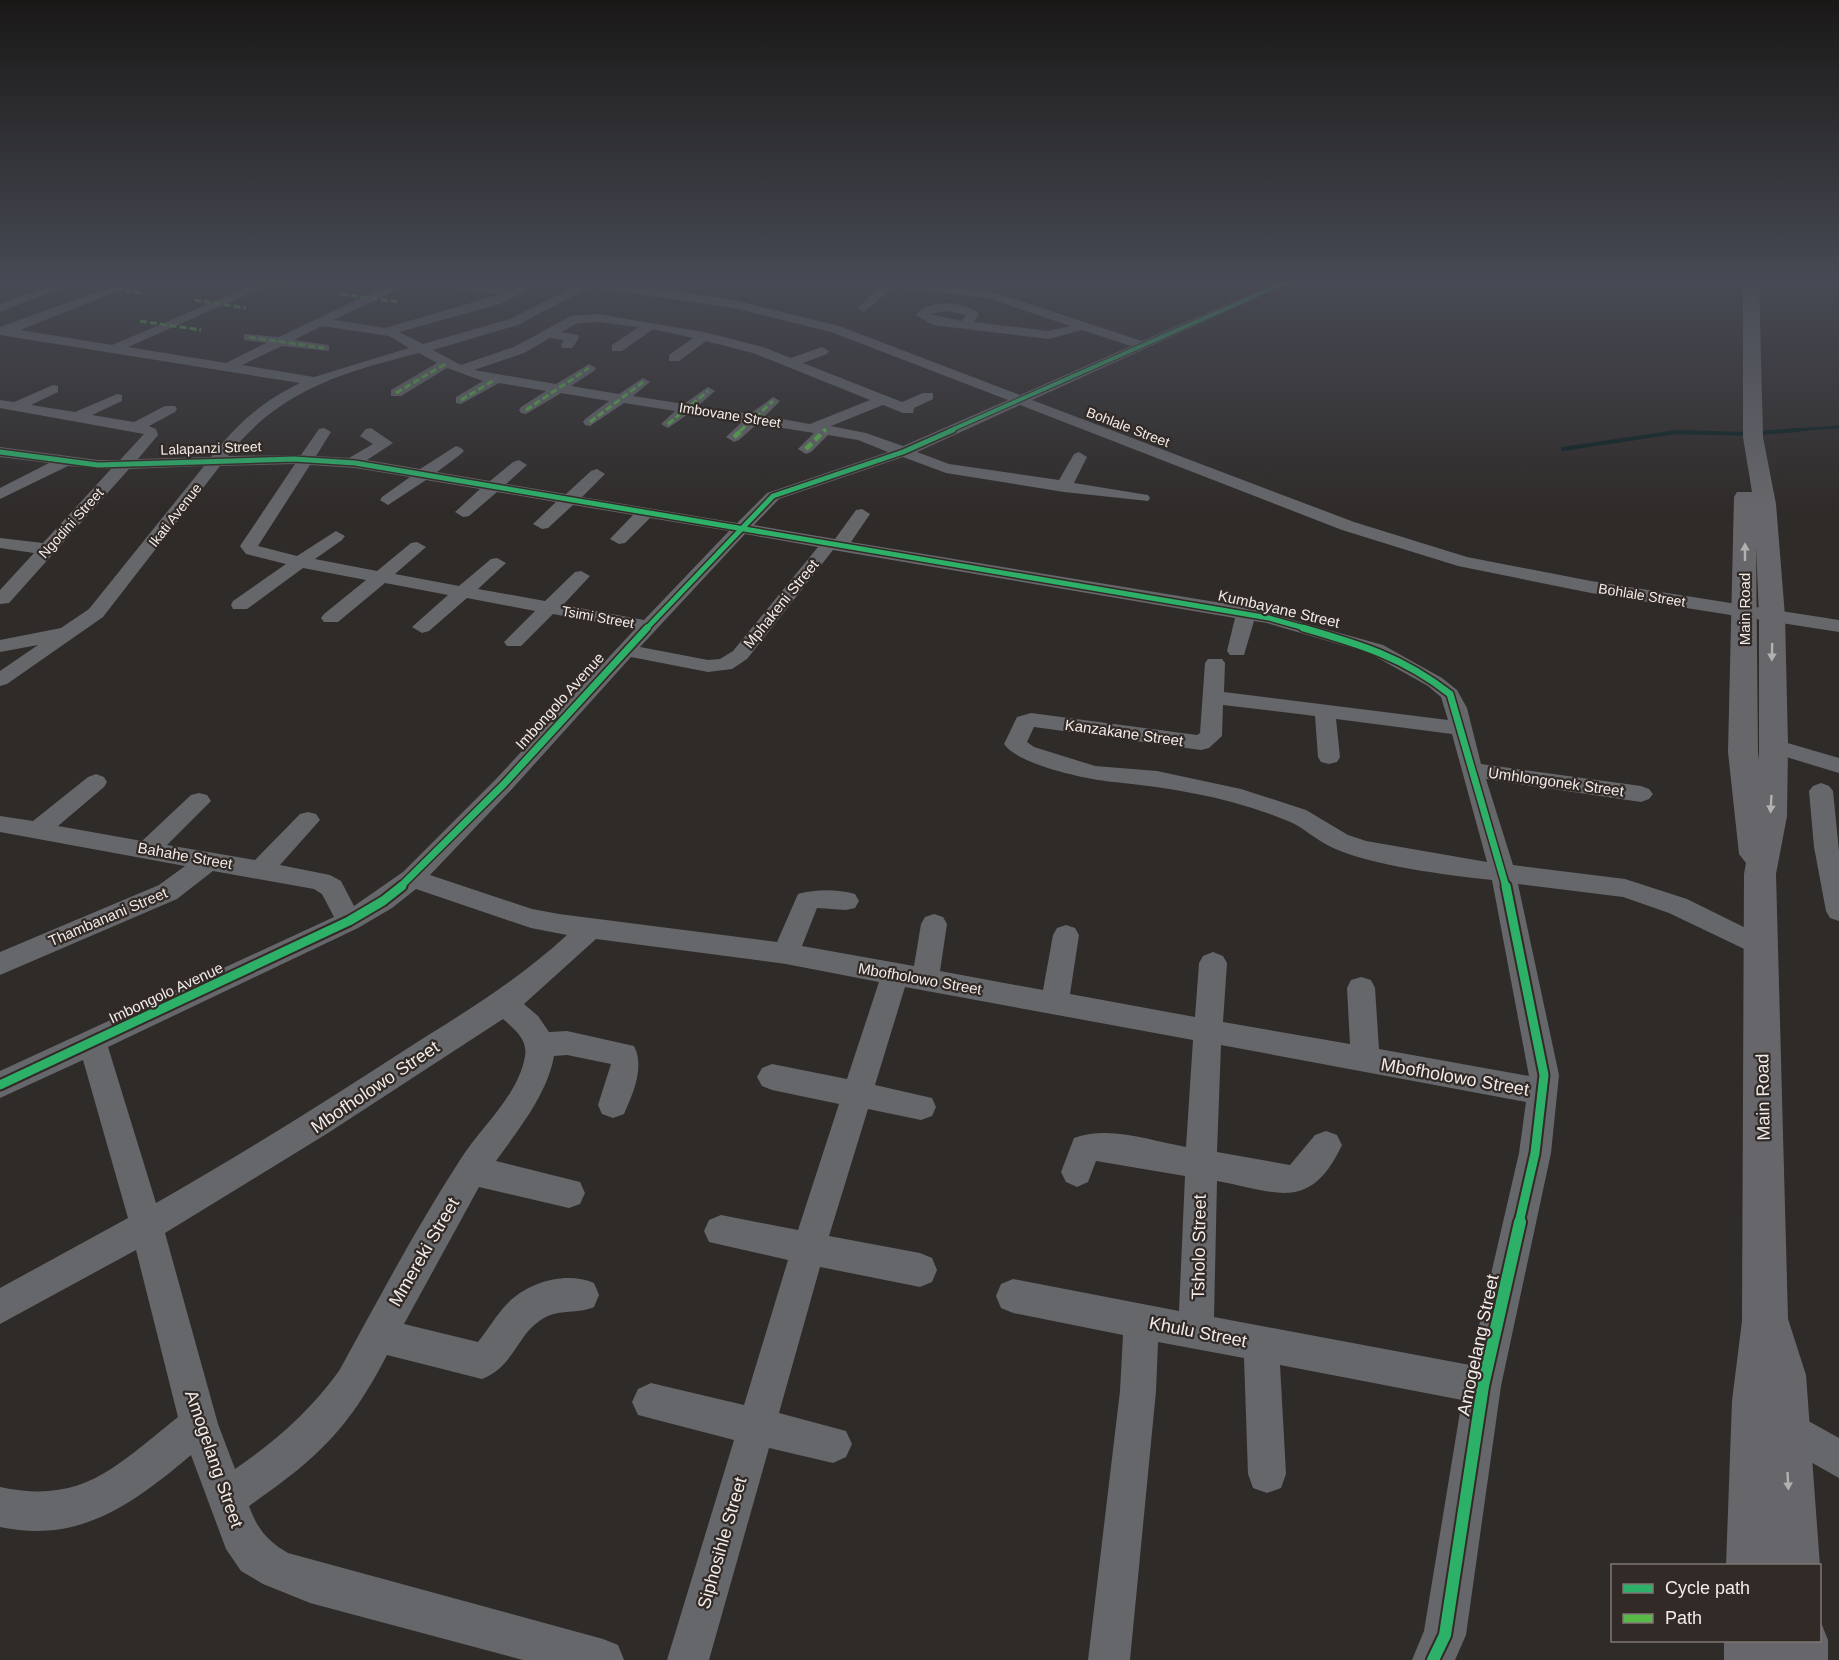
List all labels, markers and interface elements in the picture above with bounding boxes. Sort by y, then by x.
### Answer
street label: Imbovane Street [678,399,782,431]
street label: Bohlale Street [1084,404,1172,450]
street label: Lalapanzi Street [160,438,262,458]
street label: Ikati Avenue [145,480,205,550]
street label: Ngodini Street [35,485,107,561]
one-way arrow [1740,543,1750,562]
street label: Mphakeni Street [740,555,822,651]
street label: Main Road [1736,573,1753,645]
street label: Bohlale Street [1597,580,1687,610]
street label: Kumbayane Street [1217,586,1342,631]
street label: Tsimi Street [561,603,636,631]
one-way arrow [1767,643,1777,662]
street label: Imbongolo Avenue [512,649,607,752]
street label: Kanzakane Street [1064,716,1185,749]
street label: Umhlongonek Street [1487,764,1626,800]
one-way arrow [1767,795,1776,814]
street label: Bahahe Street [136,839,235,872]
street label: Thambanani Street [46,883,171,949]
street label: Imbongolo Avenue [106,959,226,1026]
street label: Mbofholowo Street [857,959,984,998]
street label: Mbofholowo Street [307,1037,443,1137]
street label: Main Road [1752,1053,1774,1141]
street label: Mbofholowo Street [1379,1054,1531,1100]
street label: Mmereki Street [385,1194,463,1310]
street label: Tsholo Street [1188,1194,1210,1300]
street label: Amogelang Street [1453,1272,1503,1418]
street label: Khulu Street [1147,1313,1249,1351]
street label: Amogelang Street [181,1388,247,1530]
one-way arrow [1784,1472,1793,1491]
street label: Siphosihle Street [694,1475,750,1611]
legend [1611,1564,1821,1642]
text: Cycle path [1665,1578,1750,1598]
text: Path [1665,1608,1702,1628]

